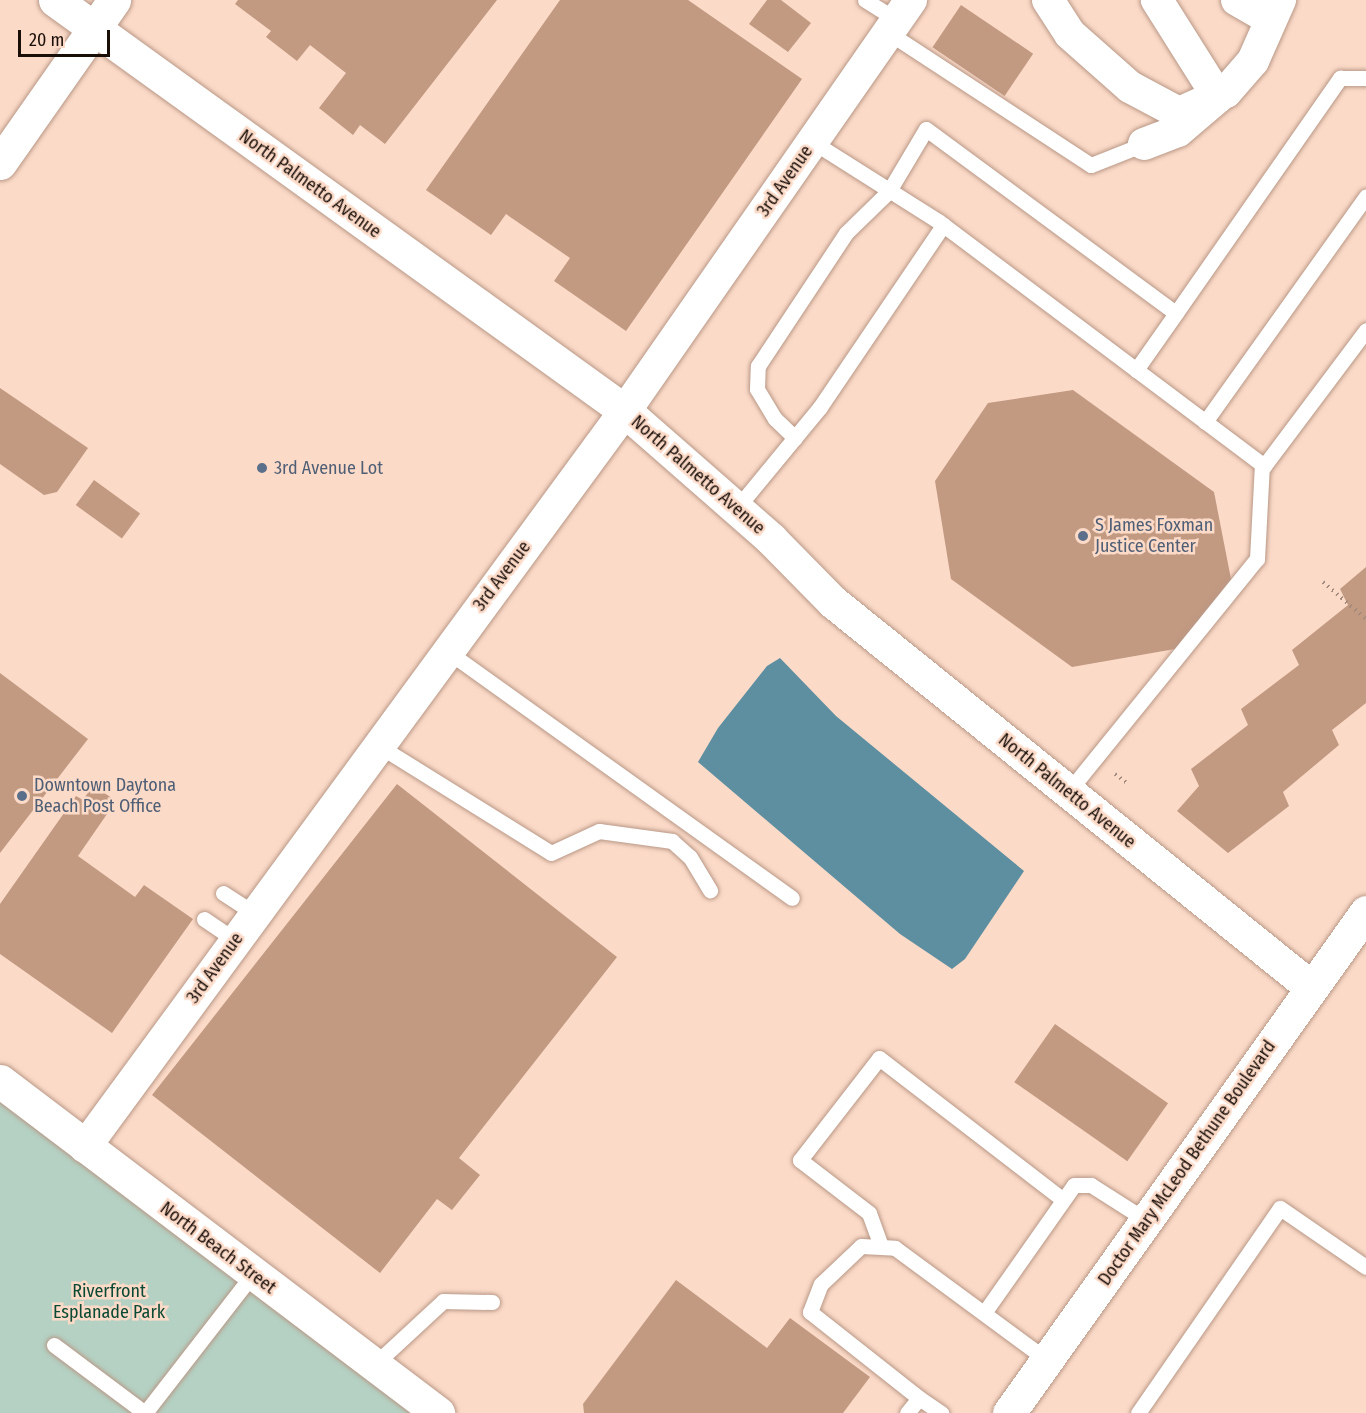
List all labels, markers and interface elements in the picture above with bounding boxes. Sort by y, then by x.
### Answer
scale bar [21,18,112,56]
text: 20 m [29,29,64,51]
street label: North Palmetto Avenue [235,125,385,243]
street label: 3rd Avenue [753,141,817,221]
street label: North Palmetto Avenue [627,411,769,539]
place label: 3rd Avenue Lot [274,457,383,479]
marker: 3rd Avenue Lot [255,461,269,475]
place label: S James Foxman Justice Center [1095,515,1213,558]
marker: S James Foxman Justice Center [1076,529,1090,543]
street label: 3rd Avenue [469,537,535,615]
street label: North Palmetto Avenue [994,729,1140,853]
place label: Downtown Daytona Beach Post Office [34,775,176,818]
marker: Downtown Daytona Beach Post Office [15,789,29,803]
street label: 3rd Avenue [182,929,248,1007]
street label: Doctor Mary McLeod Bethune Boulevard [1094,1036,1280,1290]
street label: North Beach Street [156,1197,280,1299]
park label: Riverfront Esplanade Park [53,1281,165,1324]

